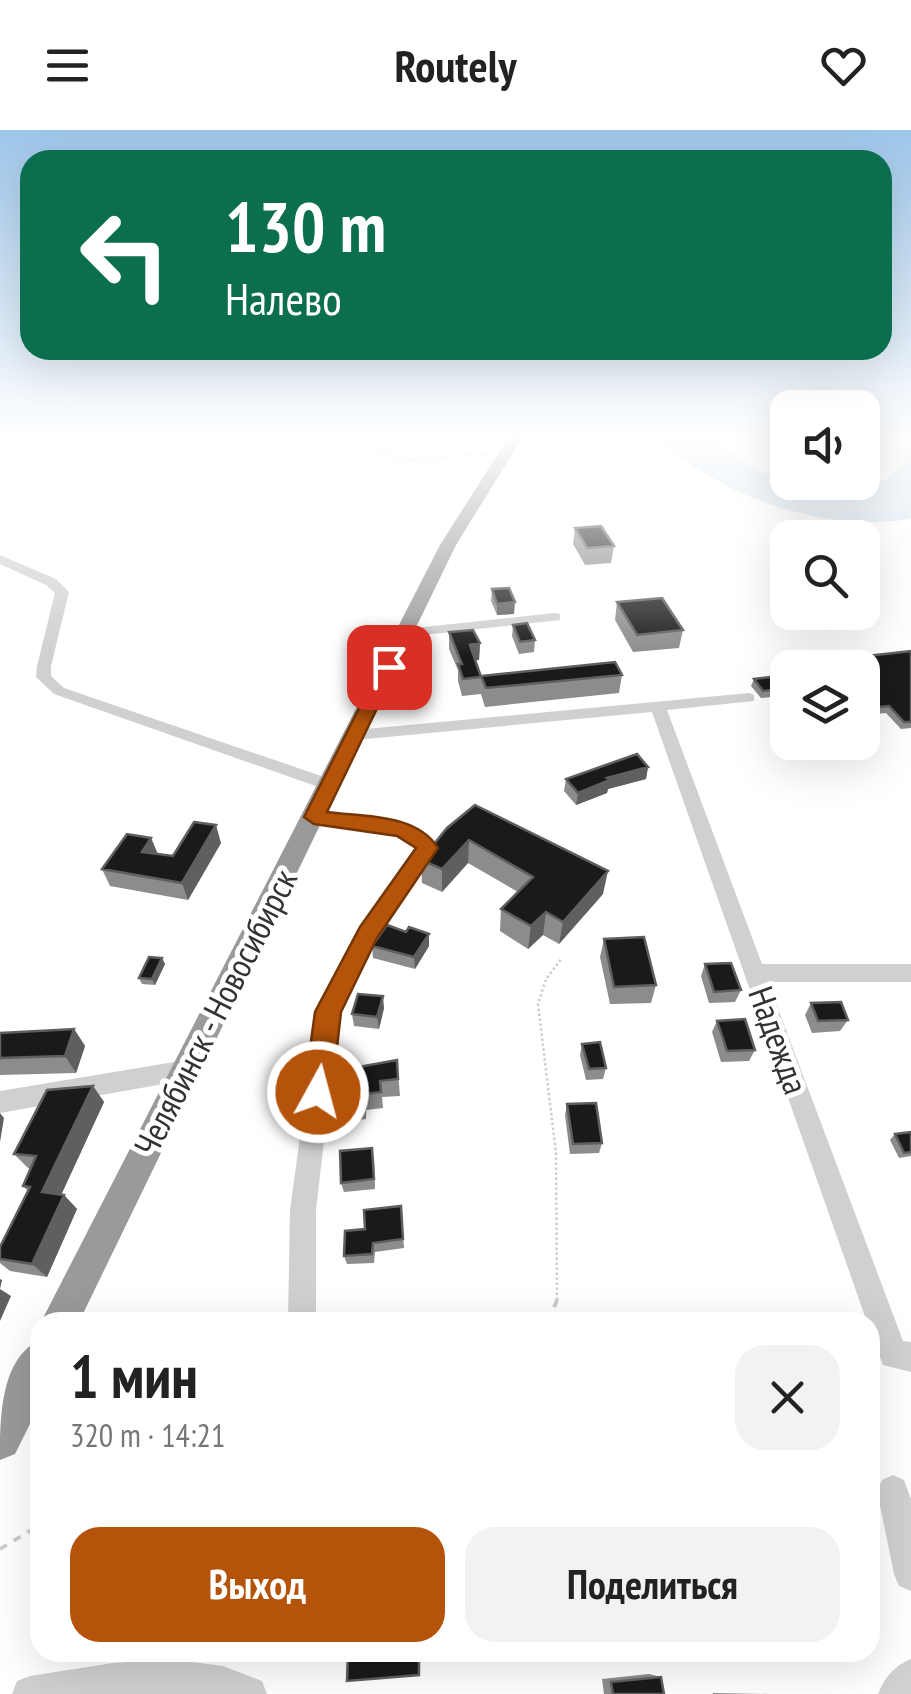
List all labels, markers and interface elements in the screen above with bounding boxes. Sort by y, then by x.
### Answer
text: Routely [394,36,517,94]
icon: menu [40,38,95,93]
icon: heart [816,38,871,93]
text: 130 m [225,181,386,271]
icon: left [60,190,190,320]
text: Налево [225,269,342,327]
map controls [770,390,880,760]
button: sound [770,390,880,500]
button: search [770,520,880,630]
pin [347,625,432,710]
icon: arrive [362,640,417,695]
button: layers [770,650,880,760]
street label: Челябинск - Новосибирск [123,861,307,1163]
street label: Надежда [738,980,820,1100]
position arrow [266,1040,370,1144]
text: 1 мин [70,1337,198,1415]
button: close [735,1345,840,1450]
text: 320 m · 14:21 [70,1414,225,1456]
button: Выход [70,1527,445,1642]
button: Поделиться [465,1527,840,1642]

